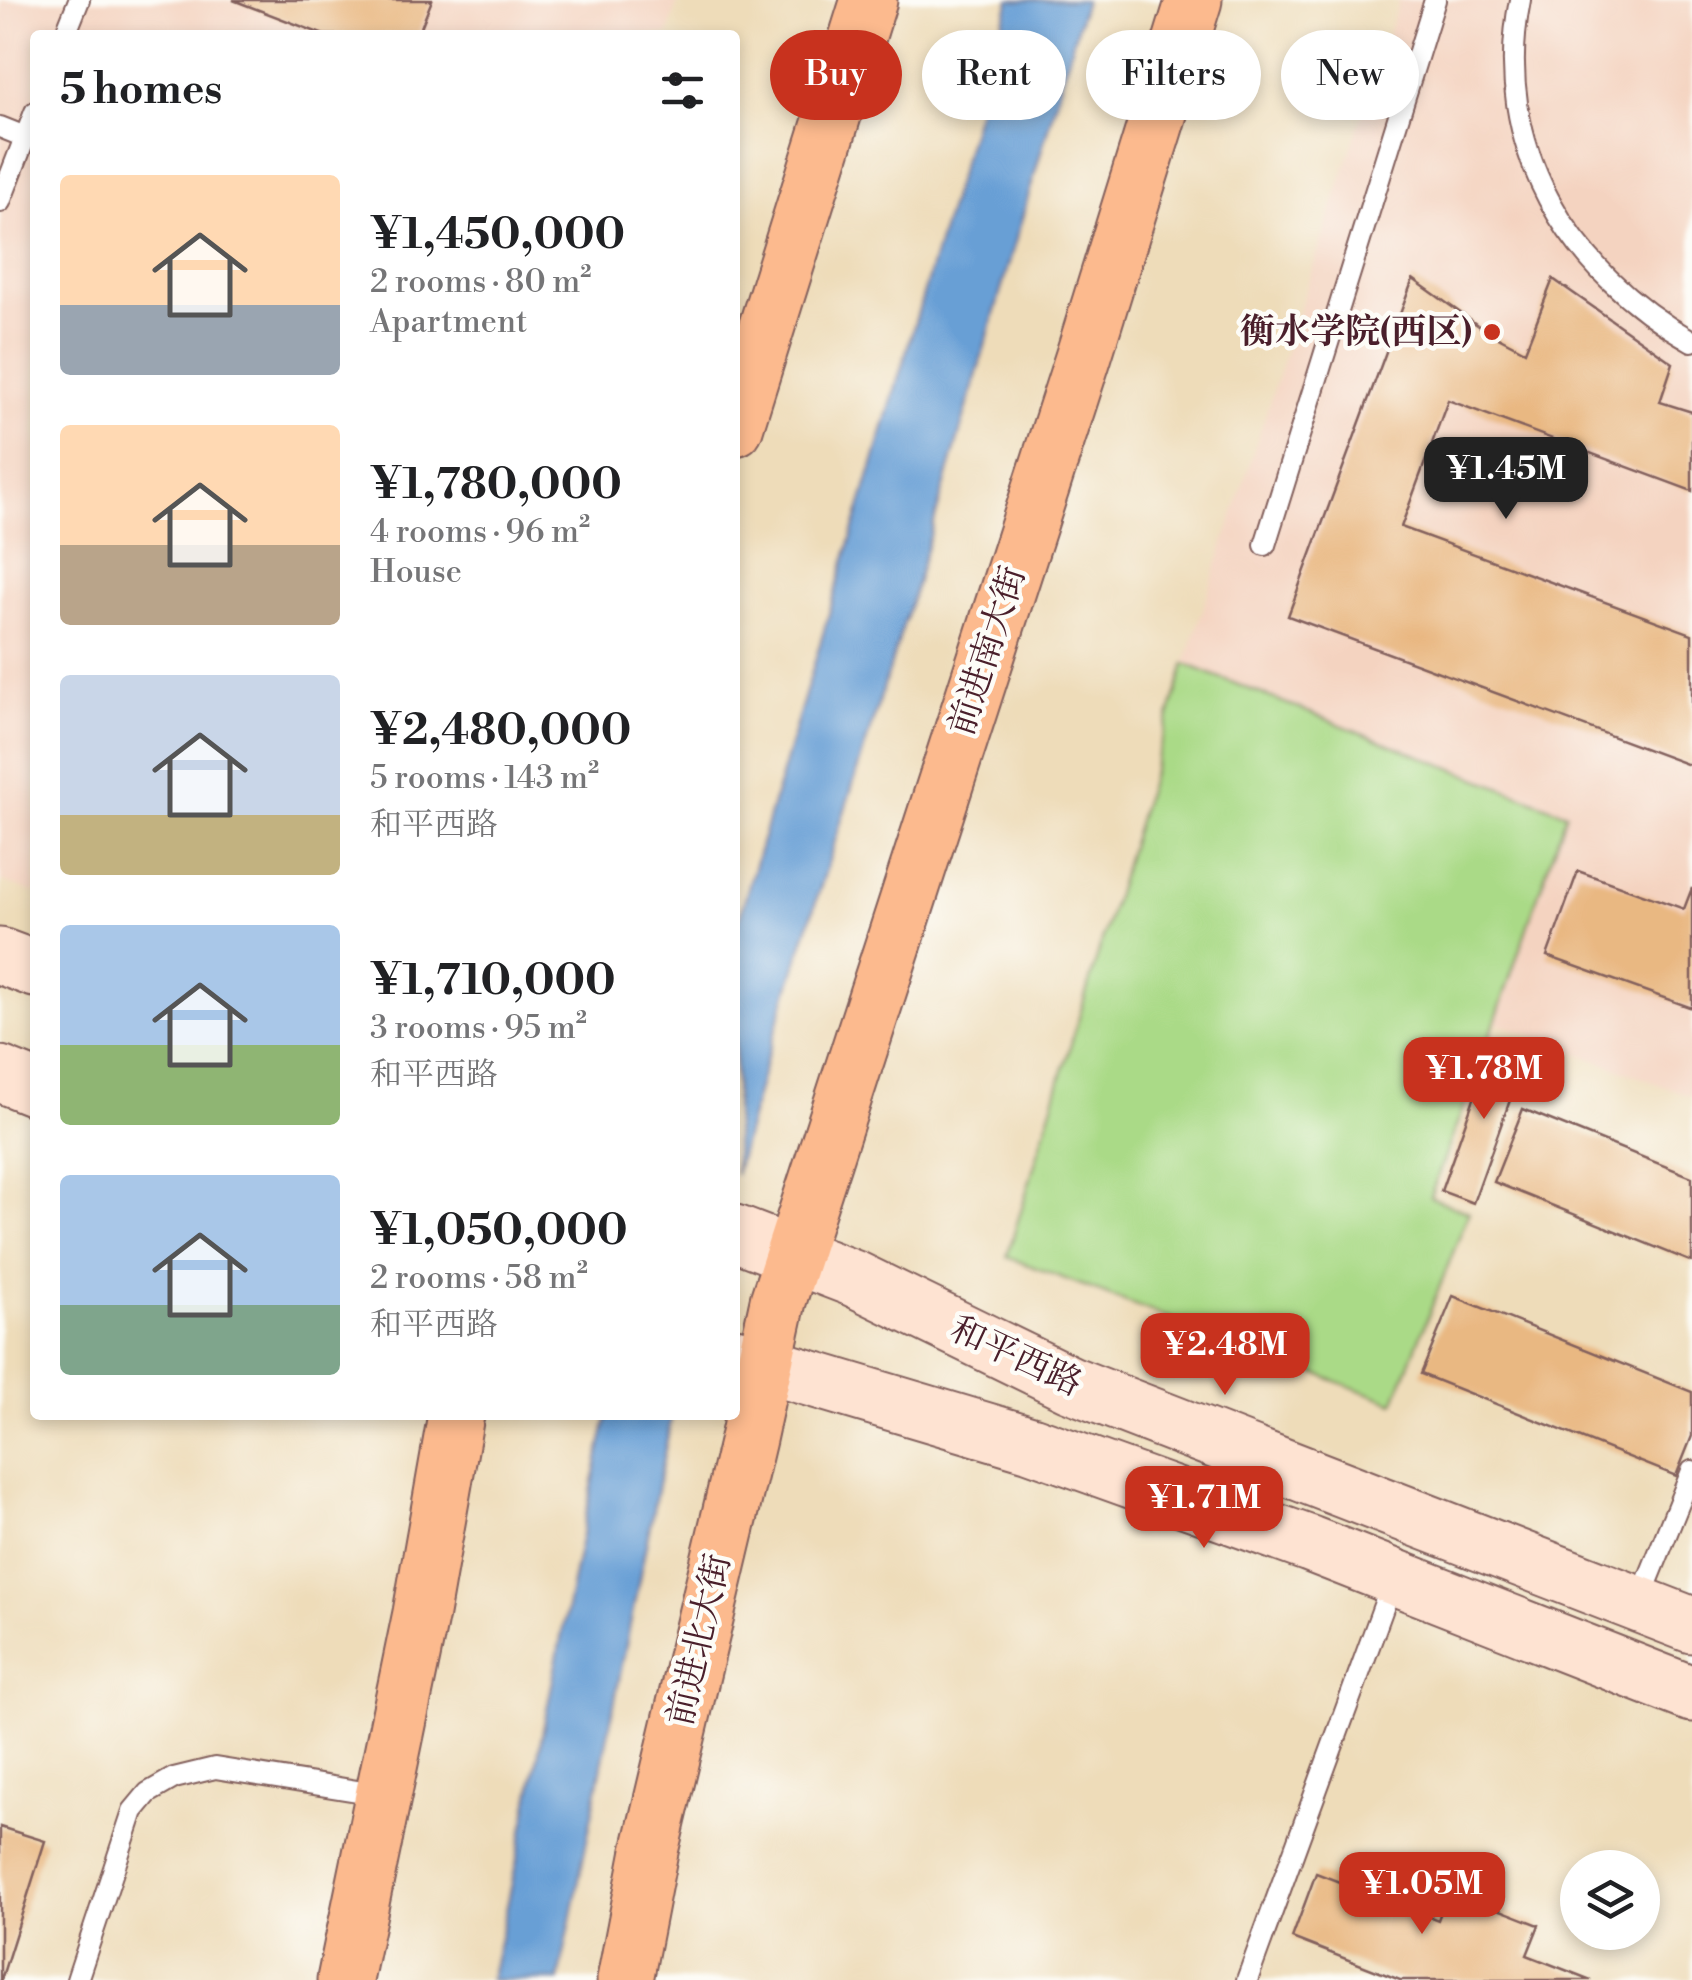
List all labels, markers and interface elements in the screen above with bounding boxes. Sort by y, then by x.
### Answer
chip: Buy [770,30,902,120]
chip: Rent [922,30,1066,120]
chip: Filters [1086,30,1261,120]
chip: New [1281,30,1419,120]
icon: filters [655,63,710,118]
text: 5 homes [60,64,222,117]
text: ¥1,450,000 [370,209,625,262]
icon: home [140,215,260,335]
text: 2 rooms · 80 m² [370,262,591,302]
text: Apartment [370,302,527,342]
place label: 衡水学院(西区) [1240,311,1472,354]
marker: 衡水学院(西区) [1481,321,1503,343]
pin: ¥1.45M [1425,437,1587,522]
text: ¥1.45M [1446,449,1566,489]
text: ¥1,780,000 [370,459,622,512]
icon: home [140,465,260,585]
text: 4 rooms · 96 m² [370,512,590,552]
text: House [370,552,462,592]
street label: 前进南大街 [941,561,1035,741]
text: ¥2,480,000 [370,705,631,758]
icon: home [140,715,260,835]
text: 5 rooms · 143 m² [370,758,599,798]
text: 和平西路 [370,805,498,845]
text: ¥1,710,000 [370,955,616,1008]
icon: home [140,965,260,1085]
text: 3 rooms · 95 m² [370,1008,587,1048]
pin: ¥1.78M [1403,1037,1565,1122]
text: ¥1.78M [1425,1049,1543,1089]
text: 和平西路 [370,1055,498,1095]
text: ¥1,050,000 [370,1205,627,1258]
icon: home [140,1215,260,1335]
text: 2 rooms · 58 m² [370,1258,588,1298]
text: 和平西路 [370,1305,498,1345]
street label: 和平西路 [943,1308,1089,1406]
pin: ¥2.48M [1144,1313,1306,1398]
text: ¥2.48M [1163,1325,1287,1365]
pin: ¥1.71M [1123,1466,1285,1551]
text: ¥1.71M [1147,1478,1261,1518]
street label: 前进北大街 [659,1550,741,1730]
map controls [1560,1850,1660,1950]
button: layers [1560,1850,1660,1950]
pin: ¥1.05M [1341,1852,1503,1937]
text: ¥1.05M [1361,1864,1483,1904]

